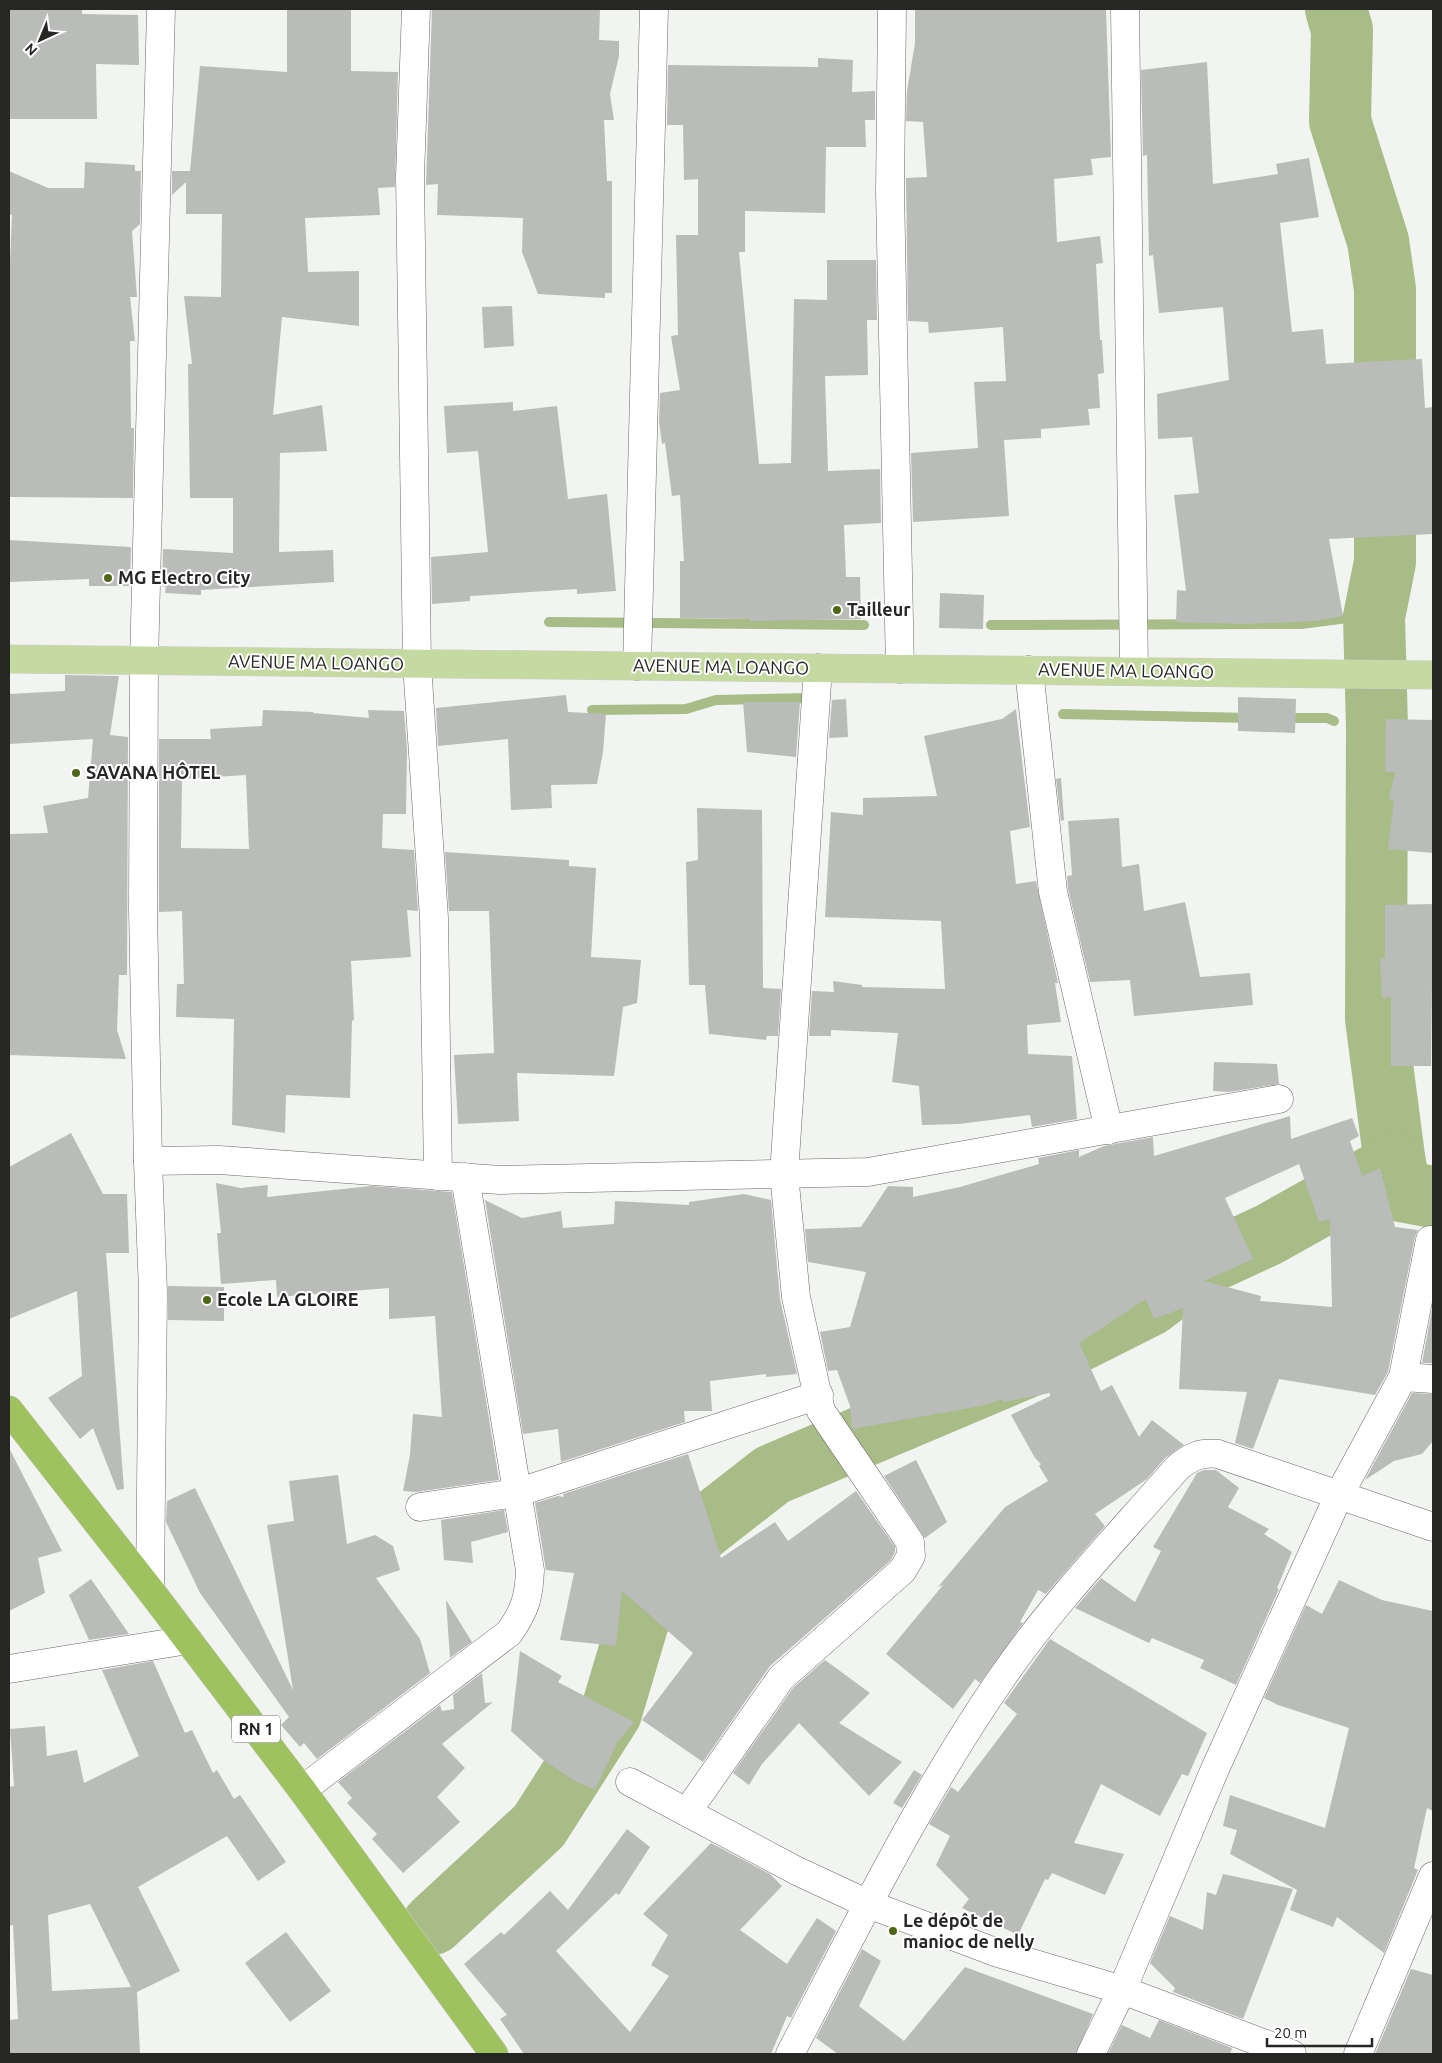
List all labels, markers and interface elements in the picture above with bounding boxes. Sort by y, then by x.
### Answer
north arrow [15,15,65,65]
text: N [22,40,40,59]
place label: MG Electro City [118,567,251,587]
marker: MG Electro City [102,572,114,584]
place label: Tailleur [847,599,911,619]
marker: Tailleur [831,604,843,616]
street label: AVENUE MA LOANGO [228,650,404,674]
street label: AVENUE MA LOANGO [633,654,809,678]
street label: AVENUE MA LOANGO [1038,658,1214,682]
place label: SAVANA HÔTEL [86,761,221,782]
marker: SAVANA HÔTEL [70,767,82,779]
place label: Ecole LA GLOIRE [217,1289,359,1309]
marker: Ecole LA GLOIRE [201,1294,213,1306]
road number: RN 1 [232,1716,280,1742]
place label: Le dépôt de manioc de nelly [903,1910,1035,1951]
marker: Le dépôt de manioc de nelly [887,1925,899,1937]
scale bar [1267,2016,1372,2048]
text: 20 m [1274,2024,1307,2041]

